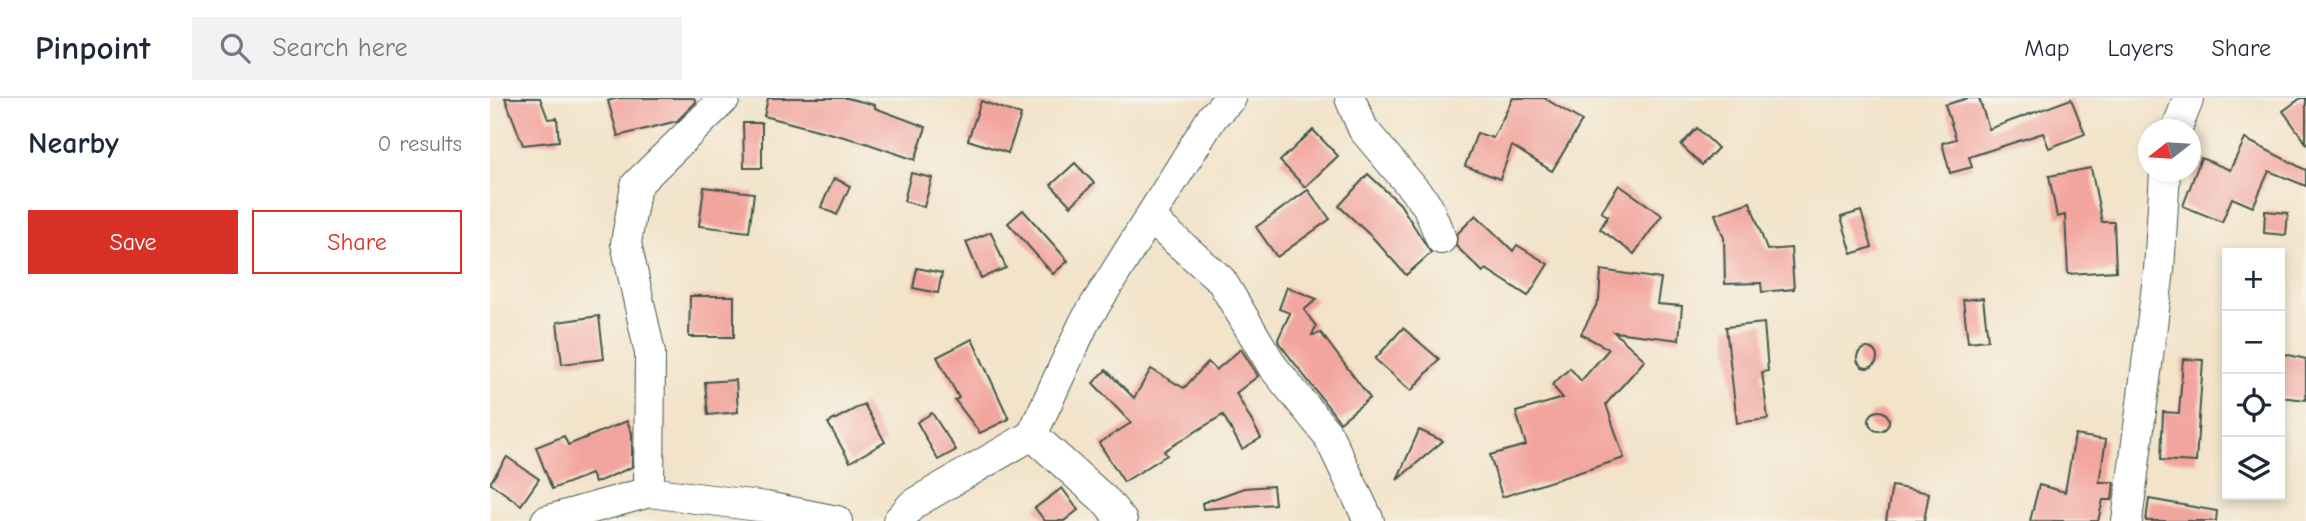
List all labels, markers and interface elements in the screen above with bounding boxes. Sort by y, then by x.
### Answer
search box [192,17,682,80]
text: Pinpoint [35,29,150,67]
icon: search [216,29,254,67]
text: Search here [272,33,408,63]
text: Map [2024,34,2070,62]
text: Layers [2108,34,2173,62]
text: Share [2211,34,2271,62]
north arrow [2138,119,2201,182]
text: Nearby [28,126,119,161]
text: 0 results [378,130,462,157]
button: Save [28,210,238,274]
button: Share [252,210,462,274]
map controls [2222,248,2285,500]
button: + [2222,248,2285,311]
button: − [2222,311,2285,374]
button: locate [2222,374,2285,437]
button: layers [2222,437,2285,500]

